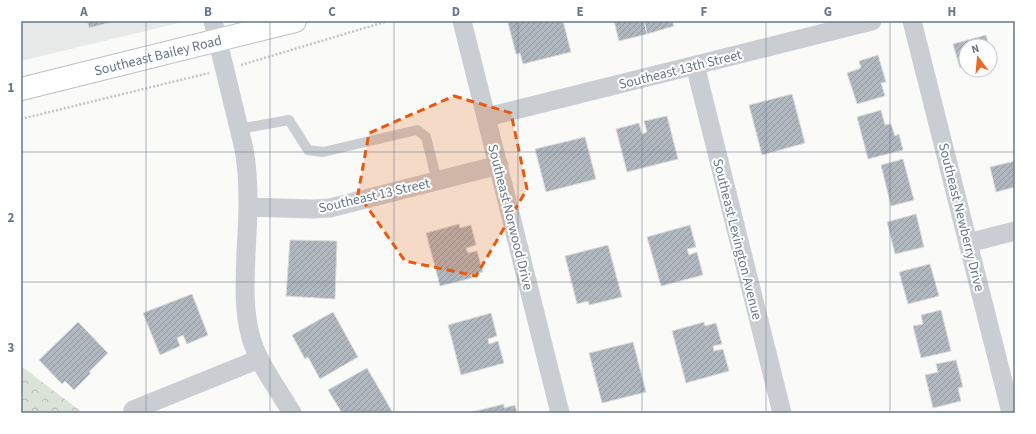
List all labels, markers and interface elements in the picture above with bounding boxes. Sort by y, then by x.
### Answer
text: A [79,3,88,21]
text: B [204,3,212,21]
text: C [328,3,336,21]
text: D [452,3,460,21]
text: E [576,3,584,21]
text: F [701,3,708,21]
text: G [824,3,832,21]
text: H [948,3,956,21]
street label: Southeast Bailey Road [92,31,224,81]
north arrow [958,38,998,78]
text: N [970,41,981,57]
street label: Southeast 13th Street [617,45,744,95]
text: 1 [8,79,15,97]
street label: Southeast Newberry Drive [933,141,989,294]
street label: Southeast Norwood Drive [482,142,538,292]
street label: Southeast Lexington Avenue [707,156,767,322]
street label: Southeast 13 Street [317,173,432,219]
text: 2 [8,209,15,227]
text: 3 [8,339,15,357]

